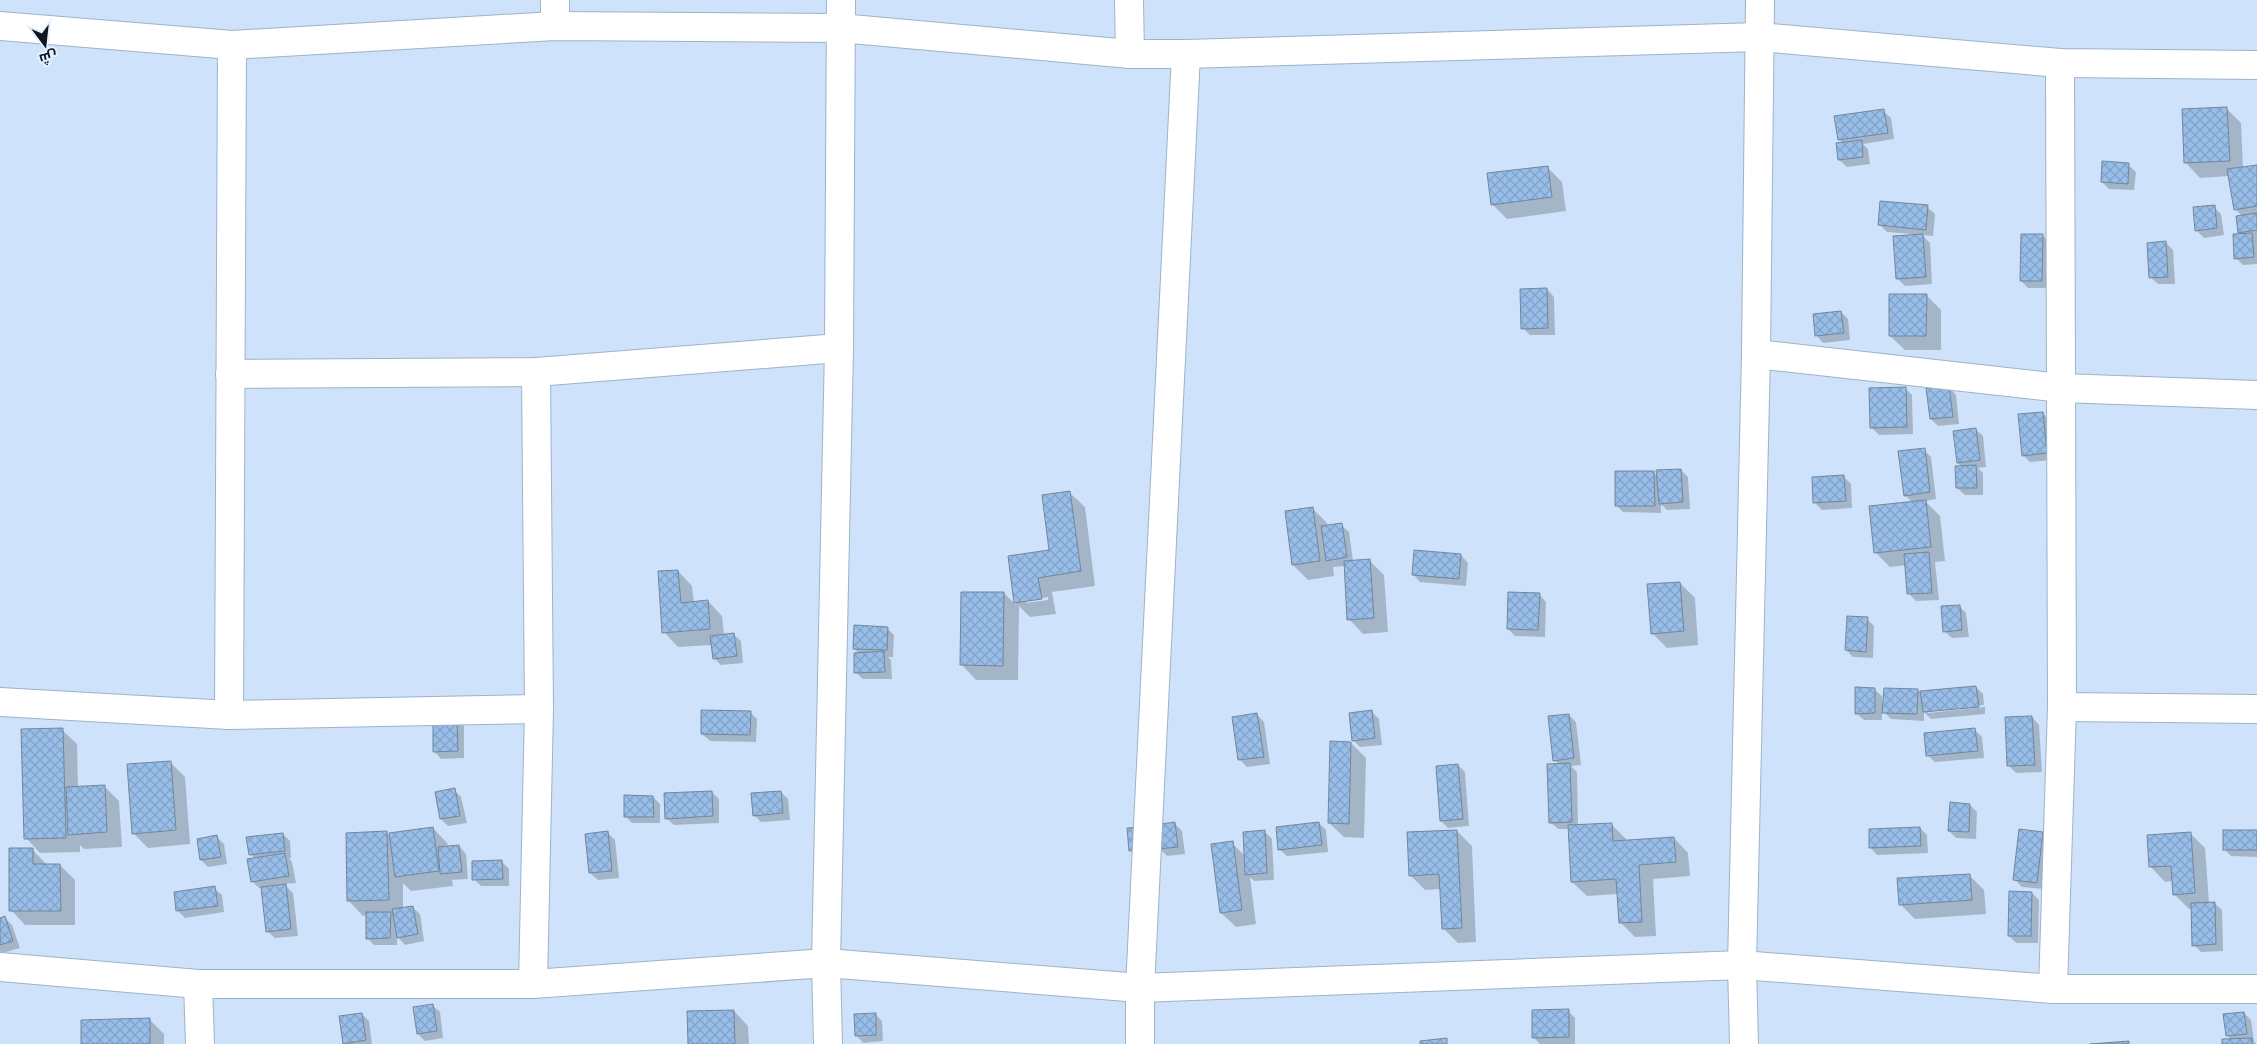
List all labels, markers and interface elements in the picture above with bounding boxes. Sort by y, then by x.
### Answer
north arrow [20,20,70,70]
text: ش [37,46,60,70]

